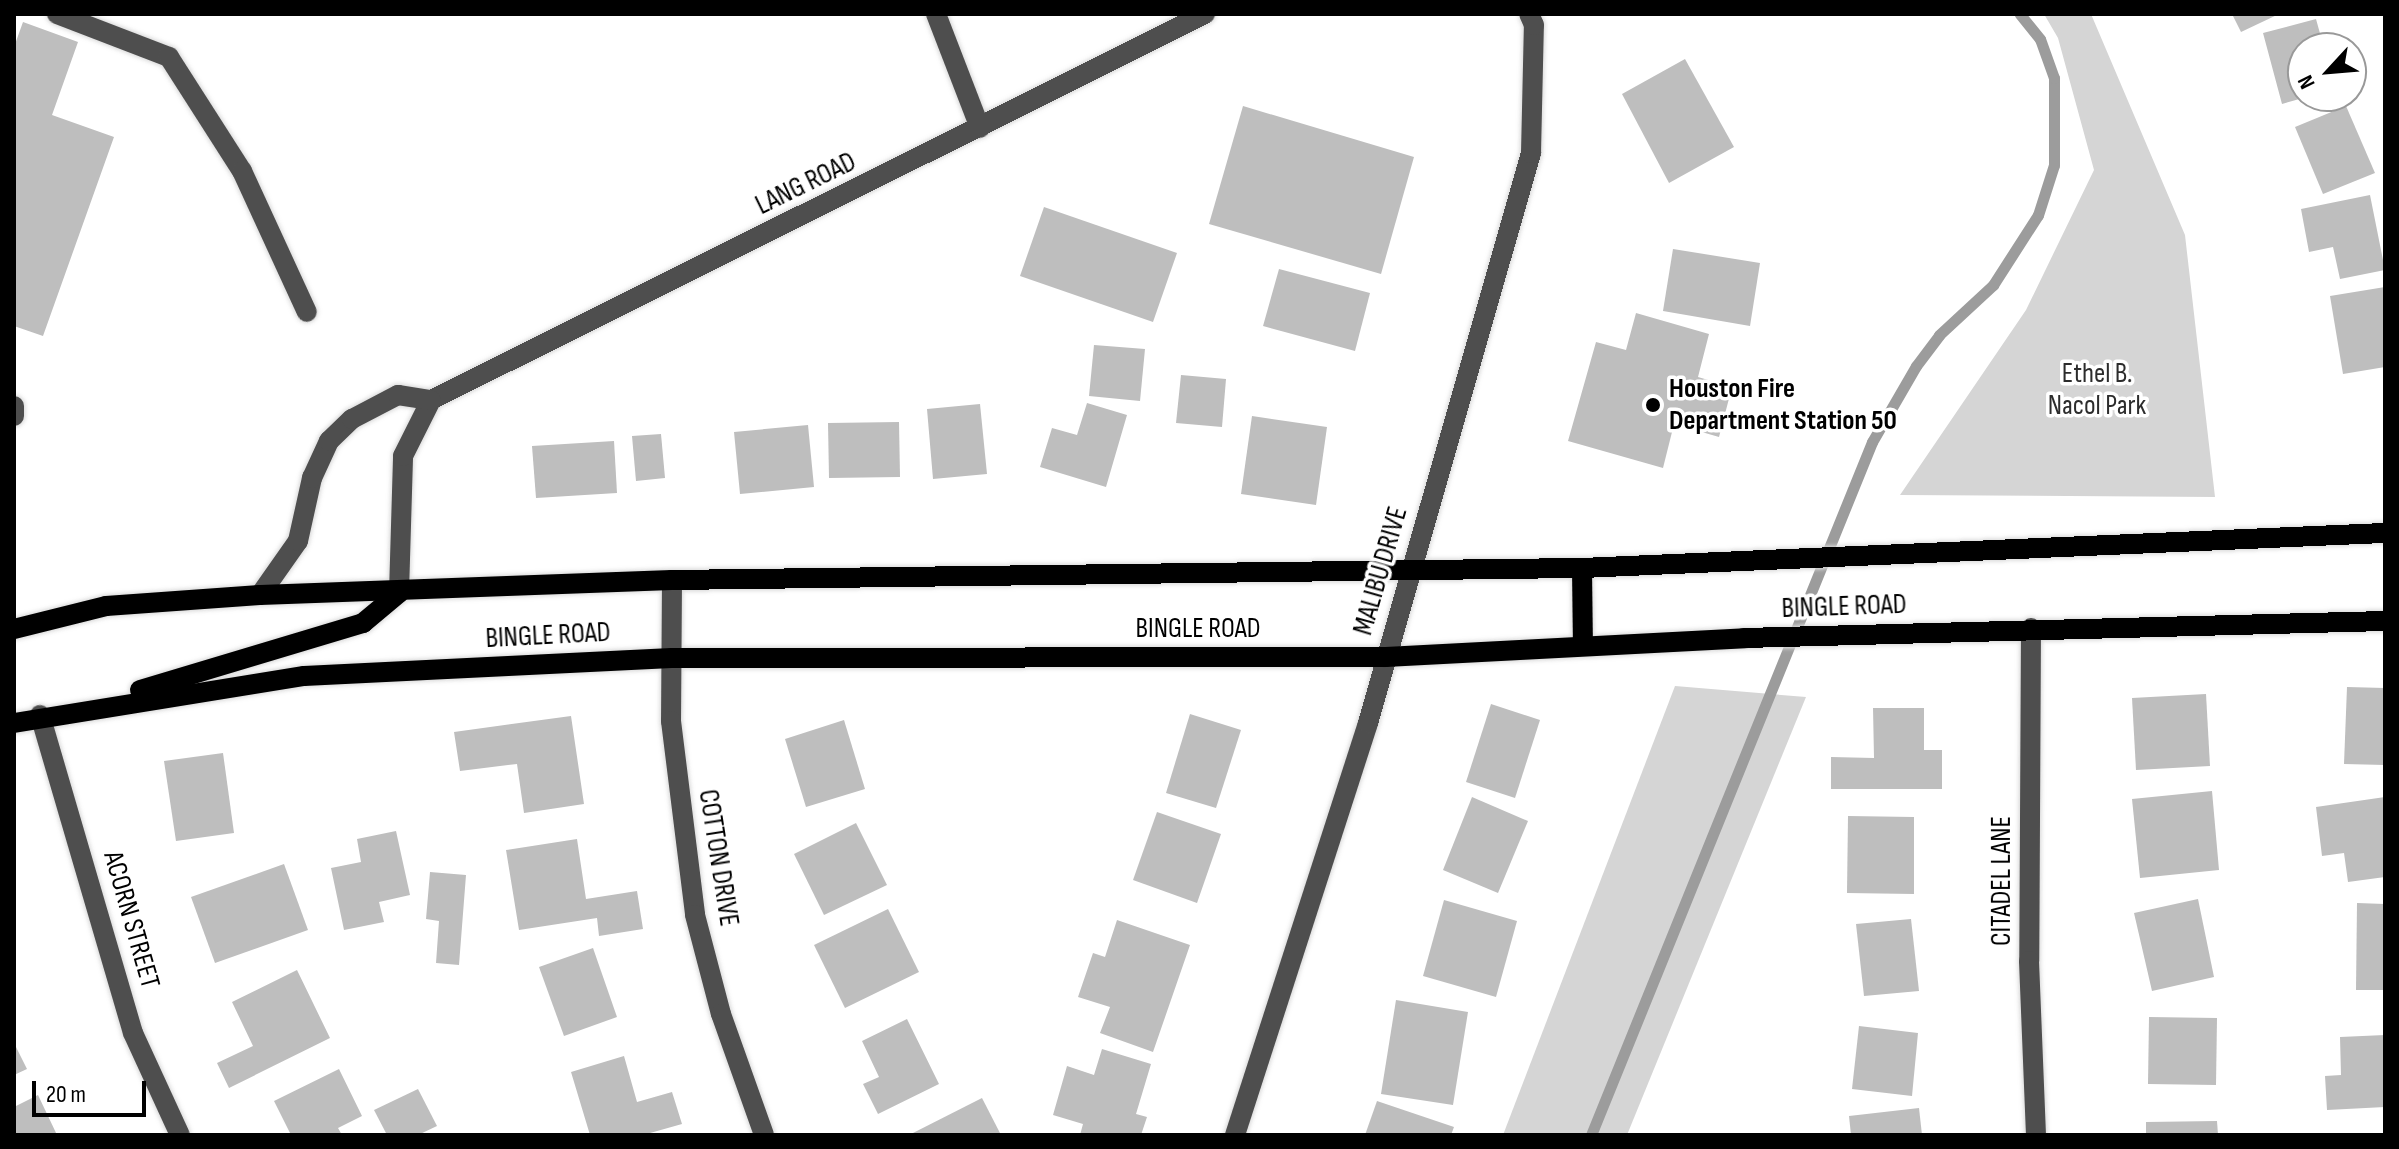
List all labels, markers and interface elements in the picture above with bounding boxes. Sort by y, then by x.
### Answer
north arrow [2287,32,2367,112]
text: N [2292,71,2321,93]
street label: LANG ROAD [750,145,862,223]
park label: Ethel B. Nacol Park [2048,357,2146,423]
place label: Houston Fire Department Station 50 [1669,372,1897,438]
marker: Houston Fire Department Station 50 [1644,396,1662,414]
street label: MALIBU DRIVE [1347,503,1415,639]
street label: BINGLE ROAD [1781,588,1907,626]
street label: BINGLE ROAD [1136,612,1260,646]
street label: BINGLE ROAD [485,616,611,656]
street label: COTTON DRIVE [691,787,745,929]
street label: CITADEL LANE [1985,816,2019,946]
street label: ACORN STREET [95,848,167,992]
scale bar [36,1065,150,1115]
text: 20 m [46,1080,86,1109]

